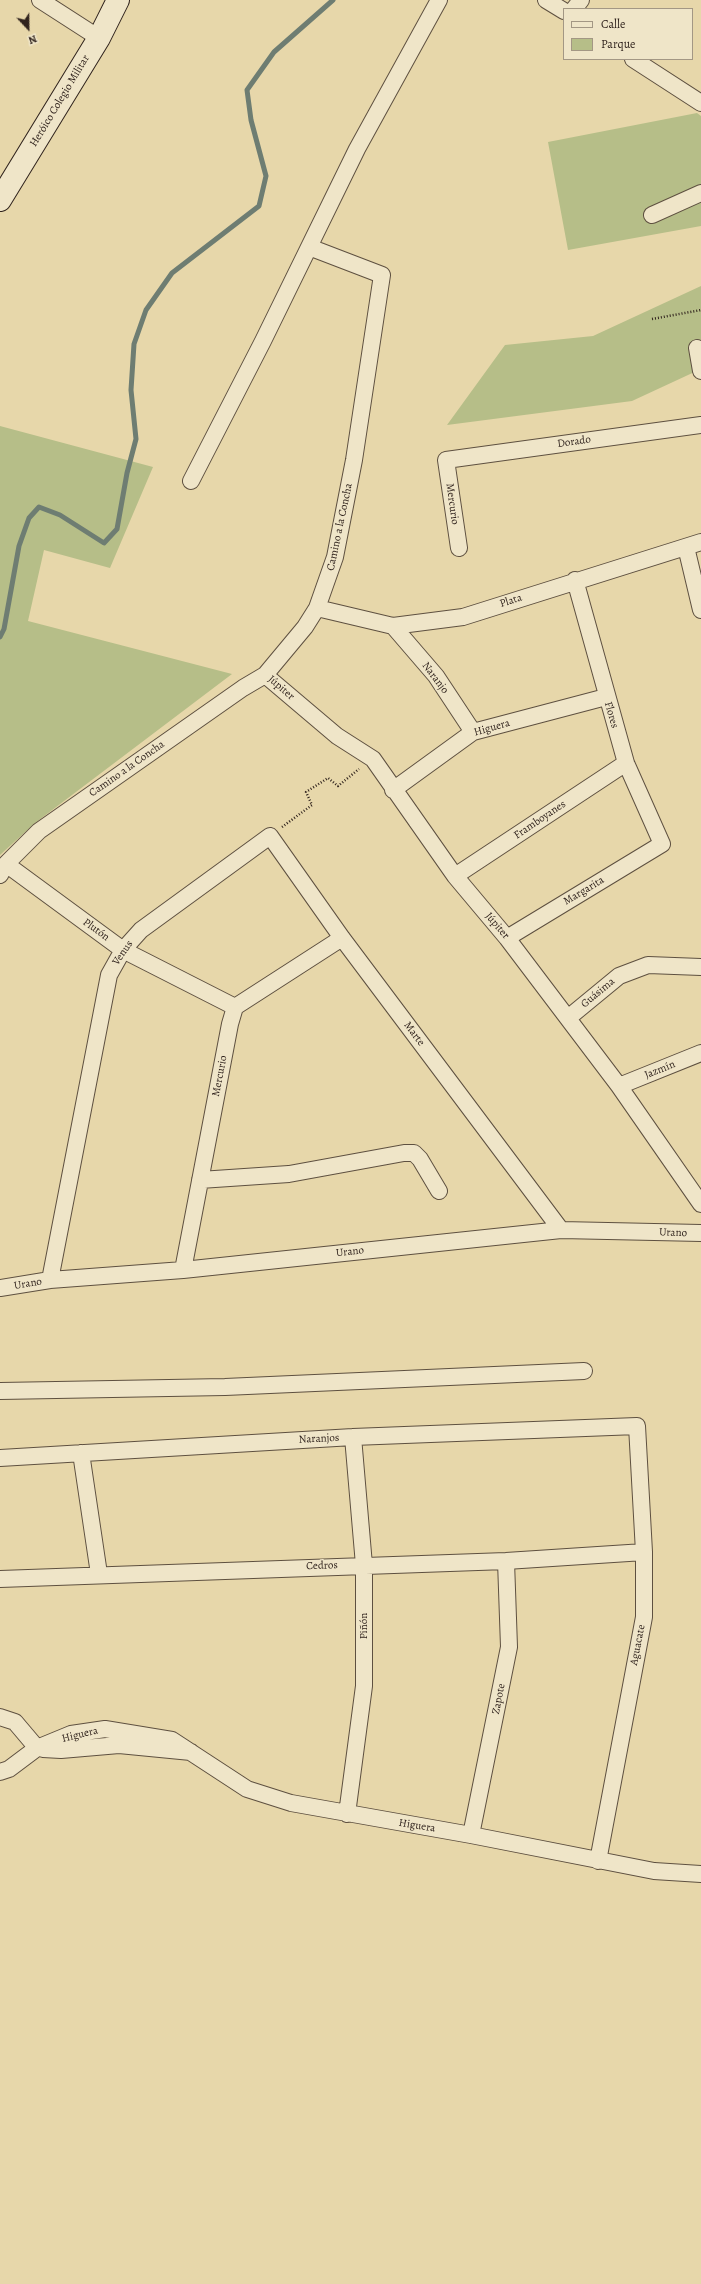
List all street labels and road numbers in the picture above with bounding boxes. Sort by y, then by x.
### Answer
street label: Heróico Colegio Militar [27,53,93,149]
street label: Dorado [556,433,592,451]
street label: Camino a la Concha [324,482,356,572]
street label: Mercurio [443,483,461,525]
street label: Plata [498,591,524,611]
street label: Naranjo [419,660,451,696]
street label: Júpiter [265,673,297,703]
street label: Flores [601,700,621,730]
street label: Higuera [472,717,512,739]
street label: Camino a la Concha [87,738,167,800]
street label: Framboyanes [511,798,569,842]
street label: Margarita [561,874,607,908]
street label: Júpiter [482,910,512,942]
street label: Plutón [80,916,112,944]
street label: Venus [110,938,136,968]
street label: Guásima [578,975,618,1011]
street label: Marte [401,1019,427,1049]
street label: Mercurio [210,1054,230,1098]
street label: Jazmín [643,1058,677,1082]
street label: Urano [659,1226,687,1240]
street label: Urano [335,1244,365,1260]
street label: Urano [13,1275,43,1293]
street label: Naranjos [298,1431,340,1447]
street label: Cedros [306,1559,338,1573]
street label: Piñón [357,1613,371,1639]
street label: Aguacate [628,1623,648,1667]
street label: Zapote [490,1682,508,1716]
street label: Higuera [60,1724,100,1746]
street label: Higuera [398,1817,436,1835]

